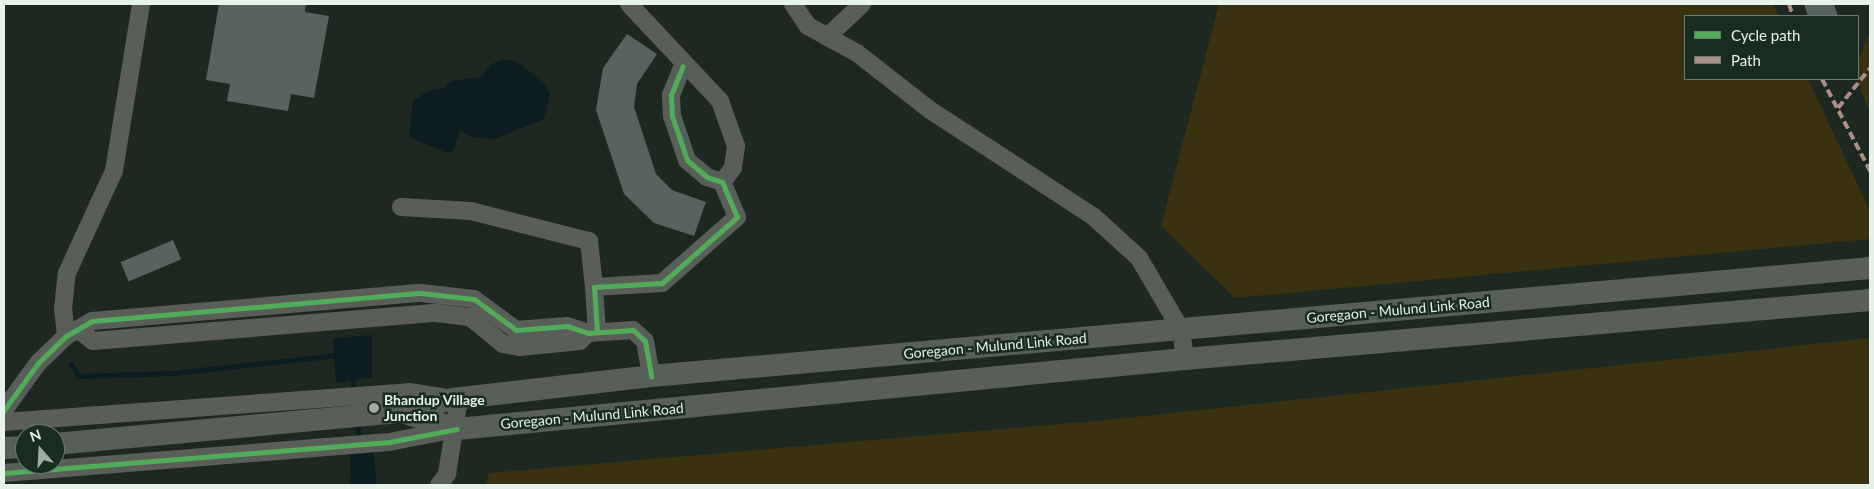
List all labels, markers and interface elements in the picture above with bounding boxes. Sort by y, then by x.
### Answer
legend [1684,15,1859,80]
text: Cycle path [1731,26,1800,44]
text: Path [1731,51,1761,69]
street label: Goregaon - Mulund Link Road [1306,294,1490,326]
street label: Goregaon - Mulund Link Road [903,330,1087,362]
place label: Bhandup Village Junction [384,392,485,424]
street label: Goregaon - Mulund Link Road [500,400,684,432]
marker: Bhandup Village Junction [368,402,380,414]
north arrow [15,424,65,474]
text: N [27,425,43,445]

